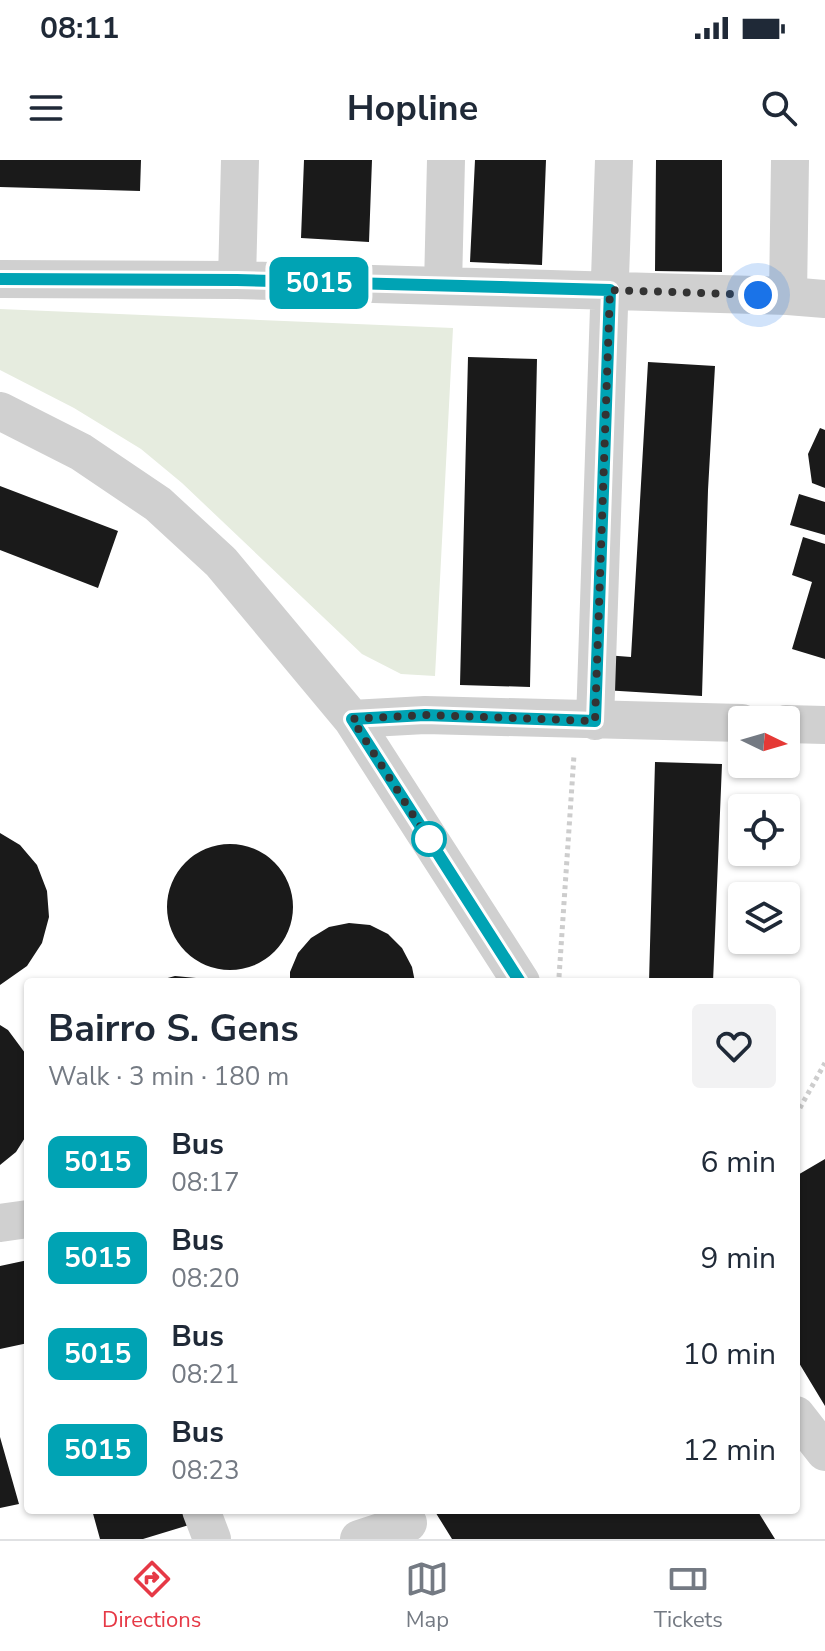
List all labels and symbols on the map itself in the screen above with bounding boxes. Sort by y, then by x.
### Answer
line badge: 5015 [263,257,375,309]
your location [738,275,778,315]
north arrow [728,706,800,778]
unlabelled marker [412,822,446,856]

